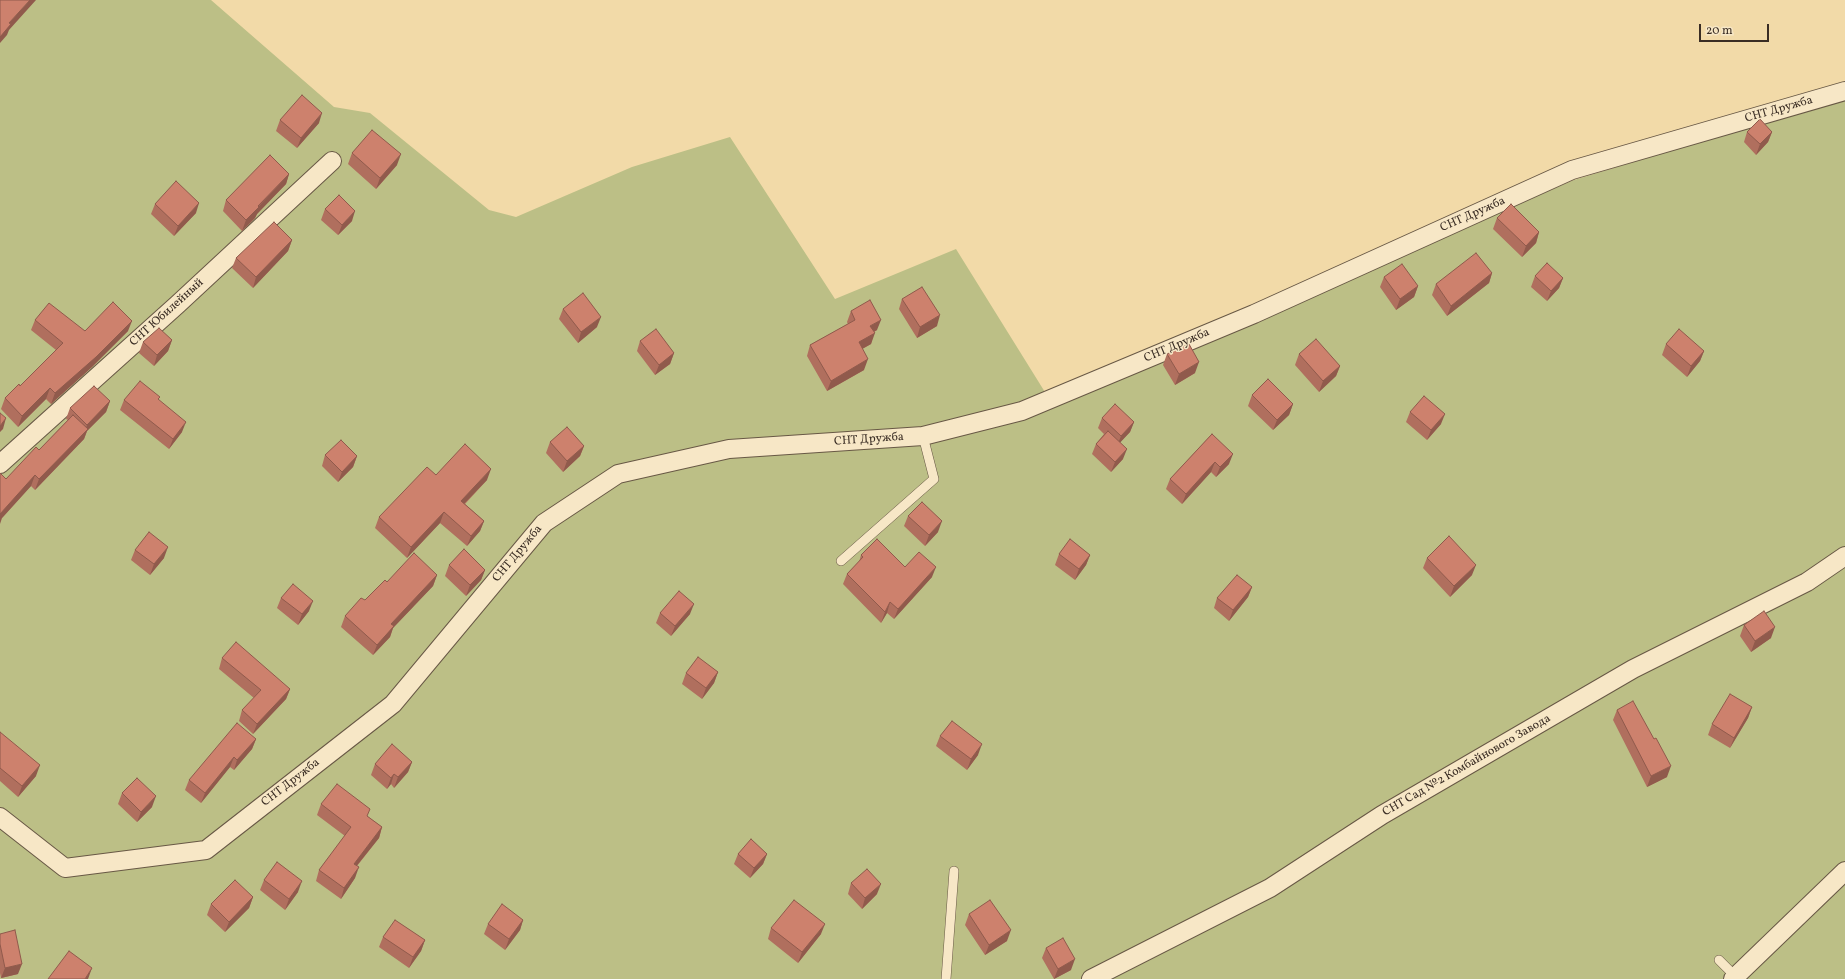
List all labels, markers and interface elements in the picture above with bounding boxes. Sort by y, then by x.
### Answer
scale bar [1701,16,1771,42]
text: 20 m [1706,23,1733,39]
street label: СНТ Дружба [1743,93,1815,127]
street label: СНТ Дружба [1438,194,1508,236]
street label: СНТ Юбилейный [127,276,207,350]
street label: СНТ Дружба [1142,326,1212,366]
street label: СНТ Дружба [834,430,904,450]
street label: СНТ Дружба [490,523,546,585]
street label: СНТ Сад №2 Комбайнового Завода [1380,712,1554,820]
street label: СНТ Дружба [259,756,323,810]

